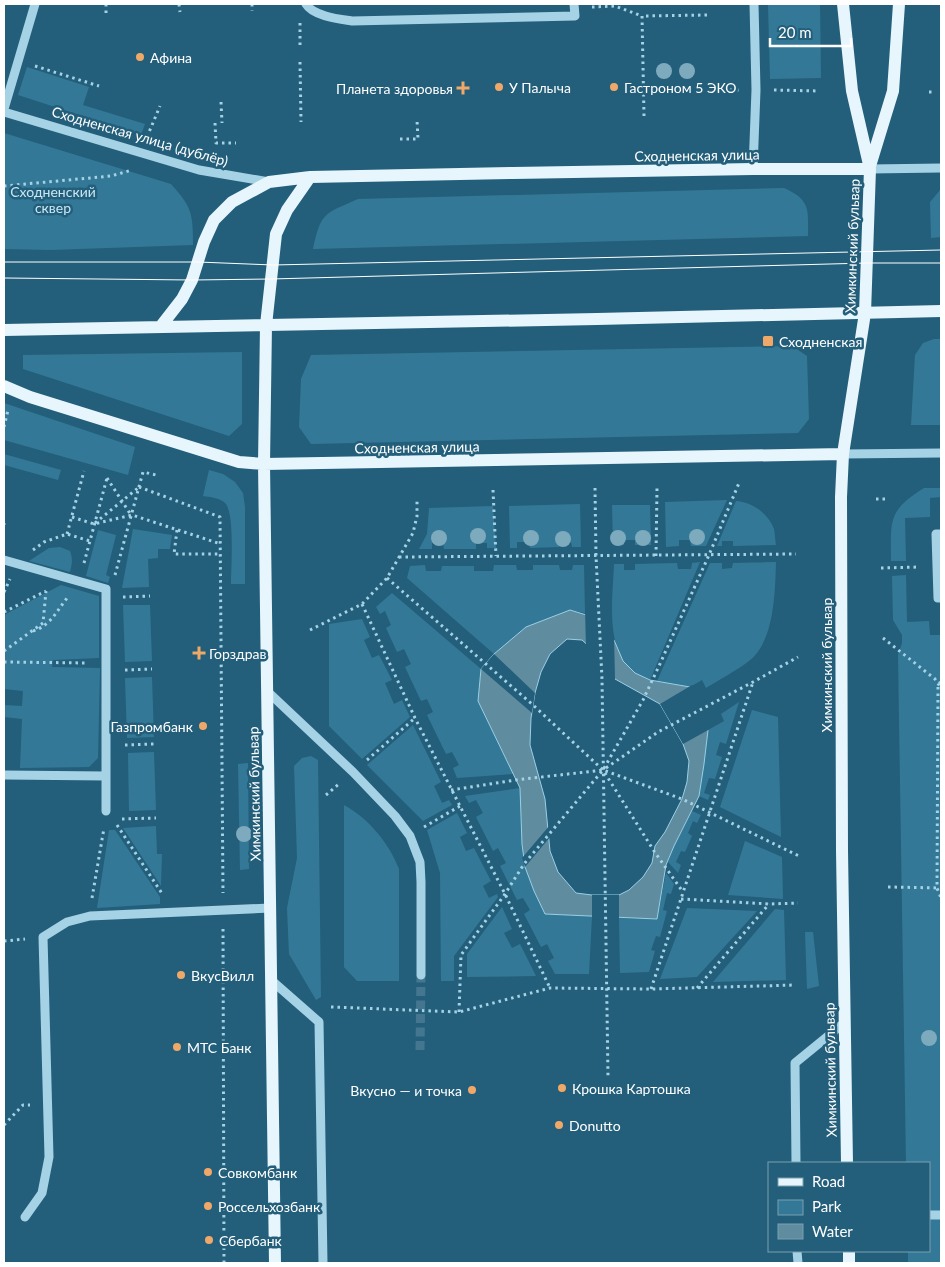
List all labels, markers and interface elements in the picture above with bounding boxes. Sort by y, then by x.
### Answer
scale bar [770,15,851,47]
text: 20 m [778,23,812,41]
place label: Афина [150,49,192,66]
marker: Афина [134,51,146,63]
place label: У Палыча [509,79,571,96]
place label: Гастроном 5 ЭКО [624,79,737,96]
place label: Планета здоровья [336,80,453,97]
marker: У Палыча [493,81,505,93]
marker: Гастроном 5 ЭКО [608,81,620,93]
marker: Планета здоровья [457,82,469,94]
street label: Сходненская улица (дублёр) [50,103,230,169]
street label: Сходненская улица [634,145,760,165]
street label: Химкинский бульвар [841,178,863,314]
park label: Сходненский сквер [10,183,96,216]
place label: Сходненская [779,333,862,350]
marker: Сходненская [761,334,775,348]
street label: Сходненская улица [354,437,480,457]
street label: Химкинский бульвар [818,597,835,732]
place label: Горздрав [209,645,266,662]
marker: Горздрав [193,647,205,659]
place label: Газпромбанк [110,718,194,735]
marker: Газпромбанк [197,720,209,732]
street label: Химкинский бульвар [244,726,264,862]
place label: ВкусВилл [191,967,254,984]
marker: ВкусВилл [175,969,187,981]
street label: Химкинский бульвар [820,1002,840,1138]
place label: МТС Банк [187,1039,252,1056]
marker: МТС Банк [171,1041,183,1053]
place label: Крошка Картошка [572,1080,691,1097]
place label: Вкусно — и точка [350,1082,462,1099]
marker: Крошка Картошка [556,1082,568,1094]
marker: Вкусно — и точка [466,1084,478,1096]
place label: Donutto [569,1117,621,1134]
marker: Donutto [553,1119,565,1131]
legend [768,1162,930,1252]
place label: Совкомбанк [218,1164,298,1181]
marker: Совкомбанк [202,1166,214,1178]
text: Road [812,1172,845,1190]
text: Park [812,1197,842,1215]
place label: Россельхозбанк [218,1198,321,1215]
marker: Россельхозбанк [202,1200,214,1212]
text: Water [812,1222,853,1240]
place label: Сбербанк [219,1232,283,1249]
marker: Сбербанк [203,1234,215,1246]

